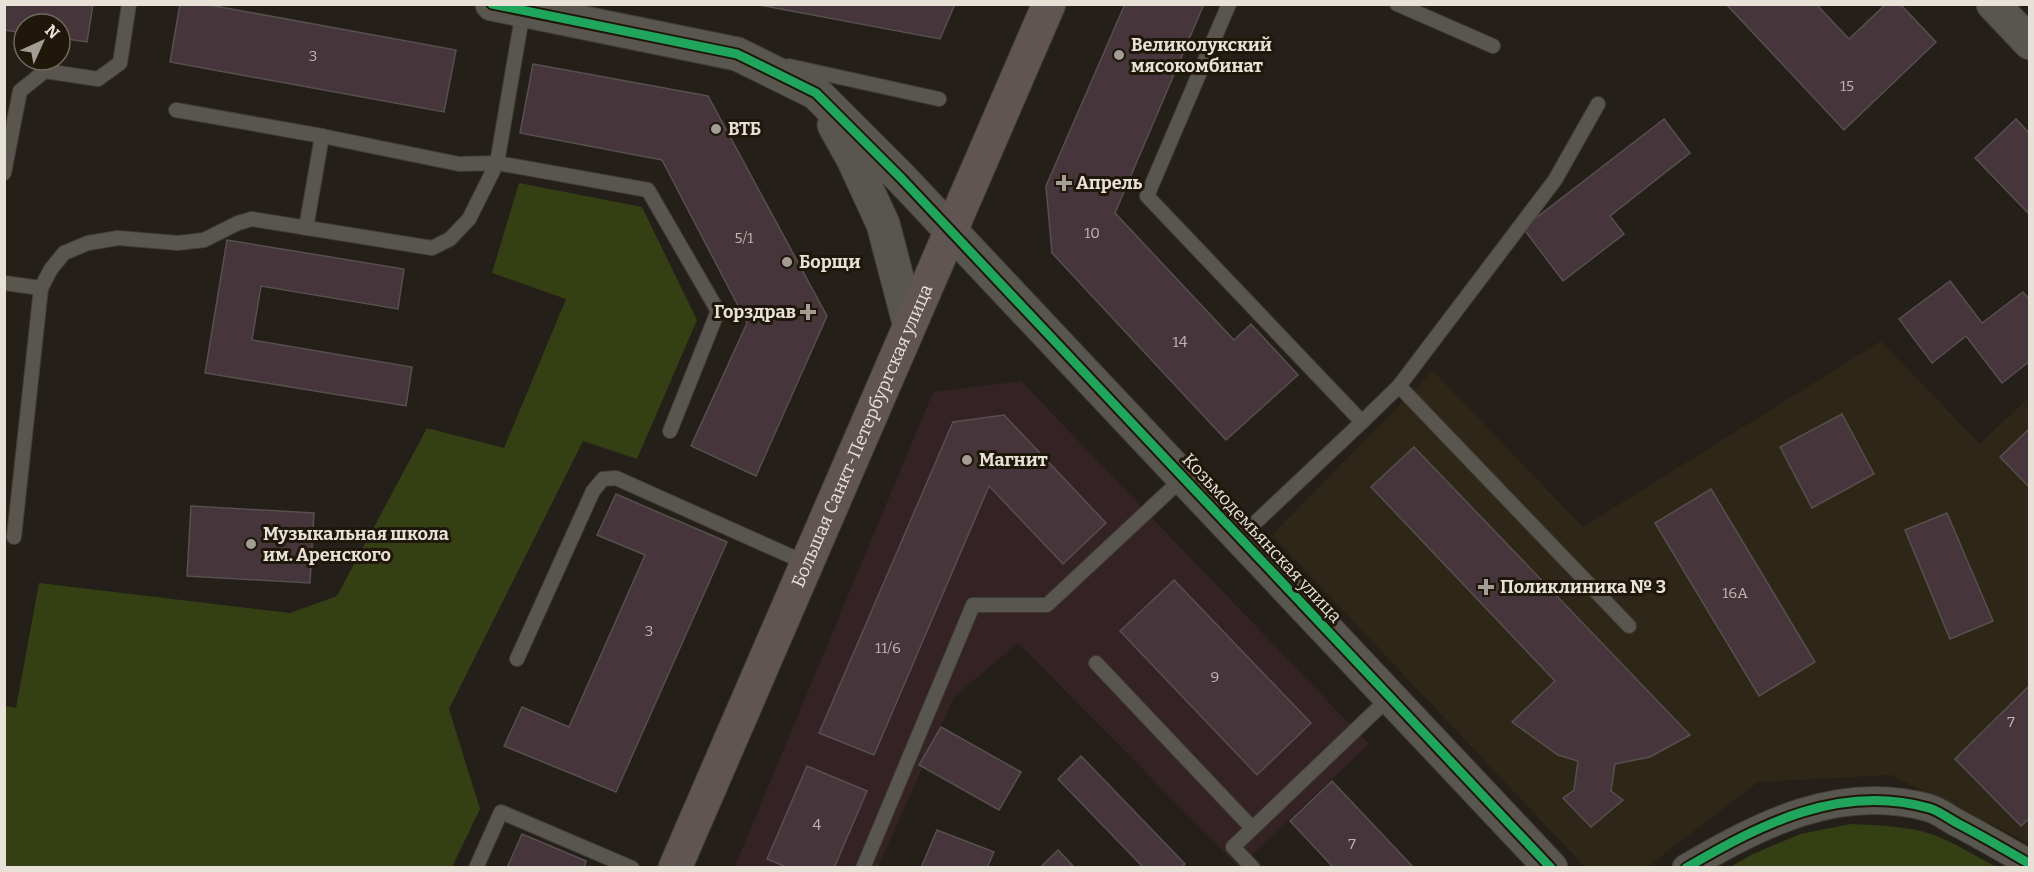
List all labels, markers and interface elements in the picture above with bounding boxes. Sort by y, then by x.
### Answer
north arrow [12,12,72,72]
text: N [41,21,63,43]
place label: Великолукский мясокомбинат [1131,34,1272,77]
house number: 3 [309,47,317,65]
marker: Великолукский мясокомбинат [1112,48,1126,62]
house number: 15 [1840,77,1854,95]
place label: ВТБ [728,118,761,140]
marker: ВТБ [709,122,723,136]
place label: Апрель [1076,172,1143,194]
marker: Апрель [1057,176,1071,190]
house number: 10 [1084,224,1100,242]
house number: 5/1 [735,229,753,247]
place label: Борщи [799,251,861,273]
marker: Борщи [780,255,794,269]
street label: Большая Санкт-Петербургская улица [787,281,937,591]
place label: Горздрав [714,301,796,323]
marker: Горздрав [801,305,815,319]
house number: 14 [1173,333,1188,351]
place label: Магнит [979,449,1048,471]
street label: Козьмодемьянская улица [1178,449,1346,627]
marker: Магнит [960,453,974,467]
place label: Музыкальная школа им. Аренского [263,523,449,566]
marker: Музыкальная школа им. Аренского [244,537,258,551]
place label: Поликлиника № 3 [1500,576,1666,598]
marker: Поликлиника № 3 [1477,578,1495,596]
house number: 16А [1722,584,1748,602]
house number: 3 [645,622,653,640]
house number: 11/6 [875,639,901,657]
house number: 9 [1211,668,1219,686]
house number: 7 [2007,713,2015,731]
house number: 4 [813,816,822,834]
house number: 7 [1348,835,1356,853]

